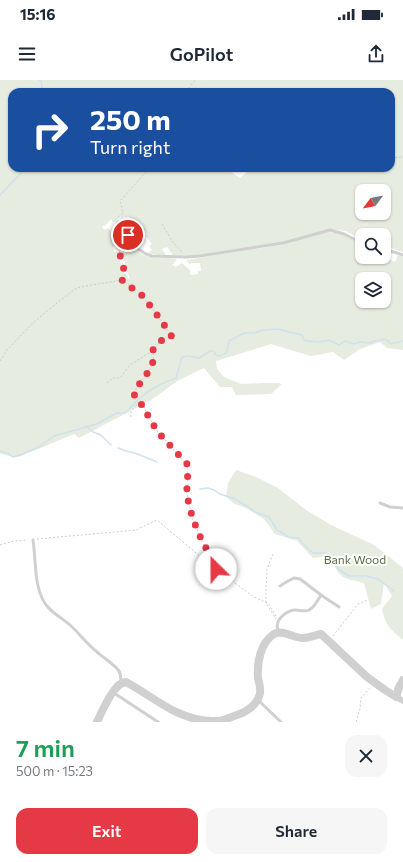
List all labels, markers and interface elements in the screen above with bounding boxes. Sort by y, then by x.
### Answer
text: 15:16 [20,5,56,23]
icon: menu [16,43,38,65]
text: GoPilot [170,43,233,65]
icon: share [365,43,387,65]
text: 250 m [90,102,171,136]
icon: right [24,104,76,156]
text: Turn right [90,136,170,158]
north arrow [355,184,391,220]
map controls [355,184,391,308]
pin [111,218,145,252]
icon: arrive [117,224,139,246]
button: search [355,228,391,264]
button: layers [355,272,391,308]
position arrow [195,548,237,590]
park label: Bank Wood [324,552,386,566]
text: 7 min [16,733,75,762]
button: close [345,735,387,777]
text: 500 m · 15:23 [16,763,93,779]
button: Exit [16,808,198,854]
button: Share [206,808,387,854]

